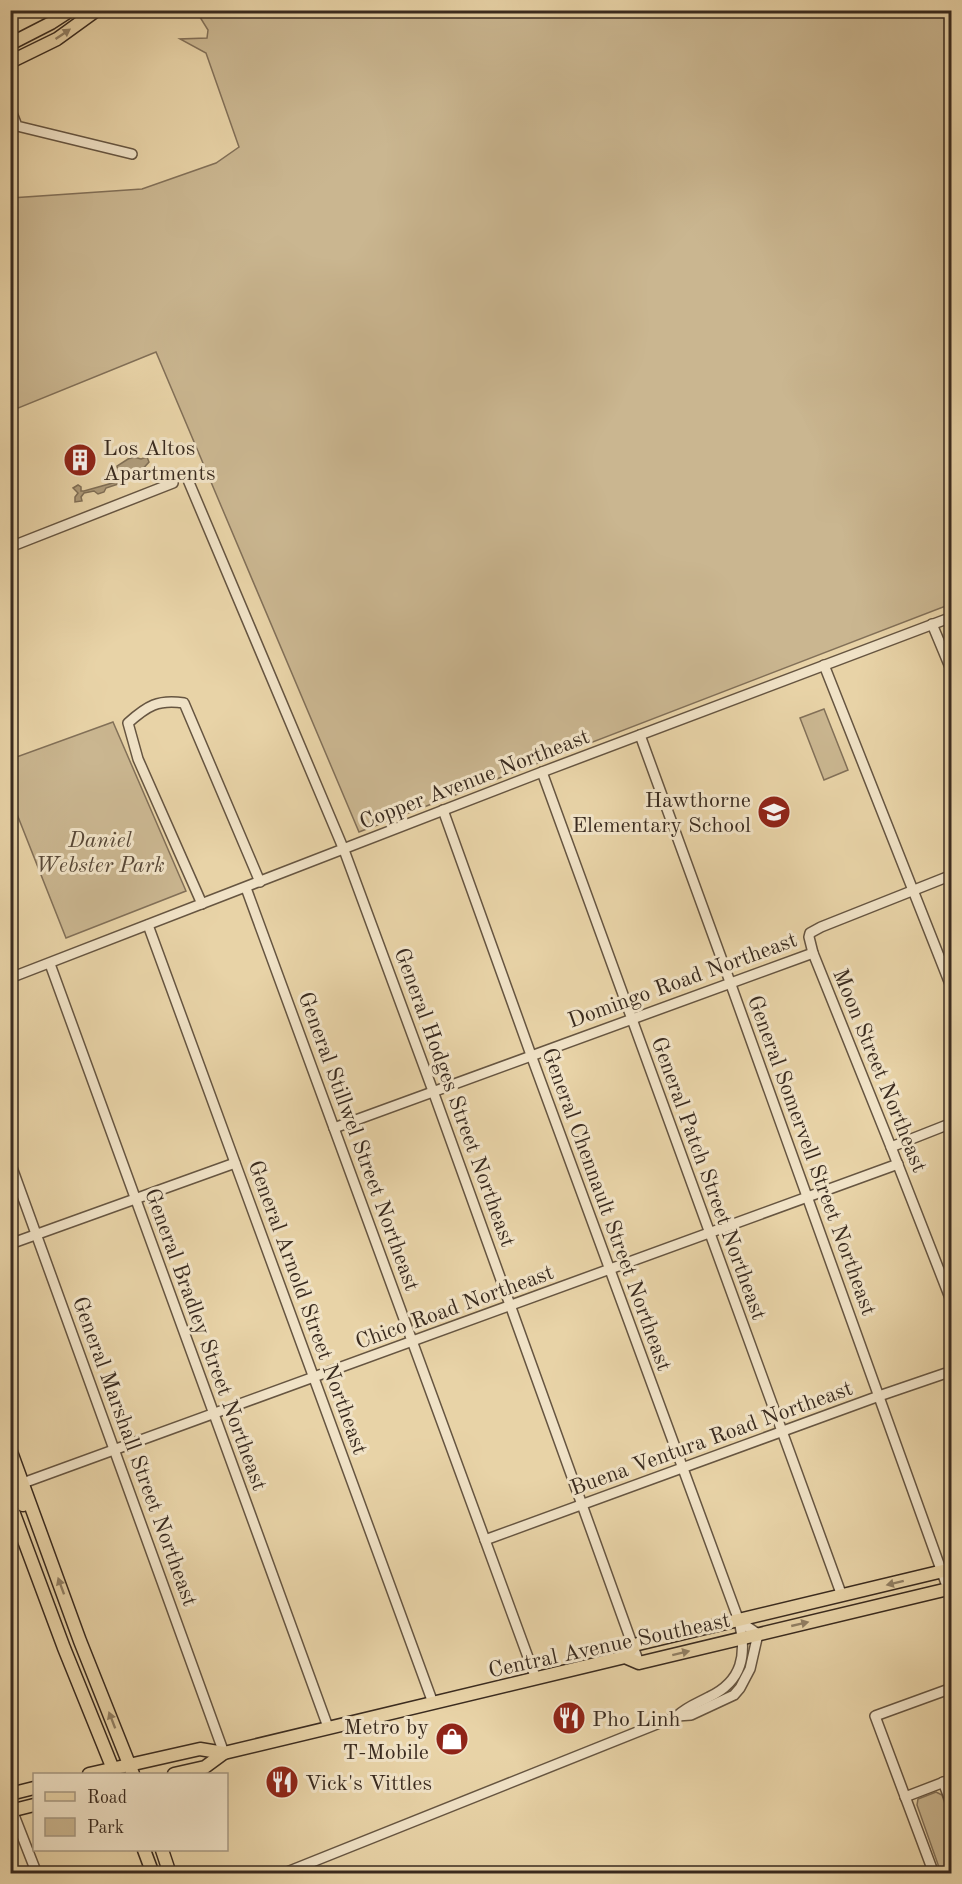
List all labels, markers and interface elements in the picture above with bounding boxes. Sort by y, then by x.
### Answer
one-way arrow [54,29,71,40]
place label: Los Altos Apartments [103,438,216,485]
building icon: Los Altos Apartments [62,442,98,478]
street label: Copper Avenue Northeast [357,726,593,834]
place label: Hawthorne Elementary School [572,790,751,837]
school or university icon: Hawthorne Elementary School [756,794,792,830]
park label: Daniel Webster Park [35,830,165,877]
street label: Domingo Road Northeast [565,929,800,1033]
street label: General Hodges Street Northeast [390,945,519,1250]
street label: Moon Street Northeast [828,966,930,1176]
street label: General Stillwel Street Northeast [294,989,423,1294]
street label: General Somervell Street Northeast [743,993,879,1319]
street label: General Patch Street Northeast [647,1034,770,1323]
street label: General Chennault Street Northeast [537,1045,675,1374]
street label: General Arnold Street Northeast [244,1158,371,1458]
street label: General Bradley Street Northeast [140,1186,270,1494]
street label: Chico Road Northeast [353,1262,557,1354]
street label: General Marshall Street Northeast [68,1294,201,1610]
street label: Buena Ventura Road Northeast [568,1378,856,1500]
one-way arrow [55,1576,65,1594]
one-way arrow [886,1579,904,1589]
street label: Central Avenue Southeast [486,1610,732,1682]
one-way arrow [791,1619,809,1629]
one-way arrow [672,1647,690,1657]
restaurant icon: Pho Linh [551,1700,587,1736]
place label: Pho Linh [592,1709,681,1731]
one-way arrow [106,1711,116,1729]
place label: Metro by T-Mobile [343,1717,429,1764]
shop icon: Metro by T-Mobile [434,1721,470,1757]
restaurant icon: Vick's Vittles [264,1764,300,1800]
legend [33,1773,228,1851]
place label: Vick's Vittles [305,1773,432,1795]
text: Road [87,1789,127,1807]
text: Park [87,1819,124,1837]

